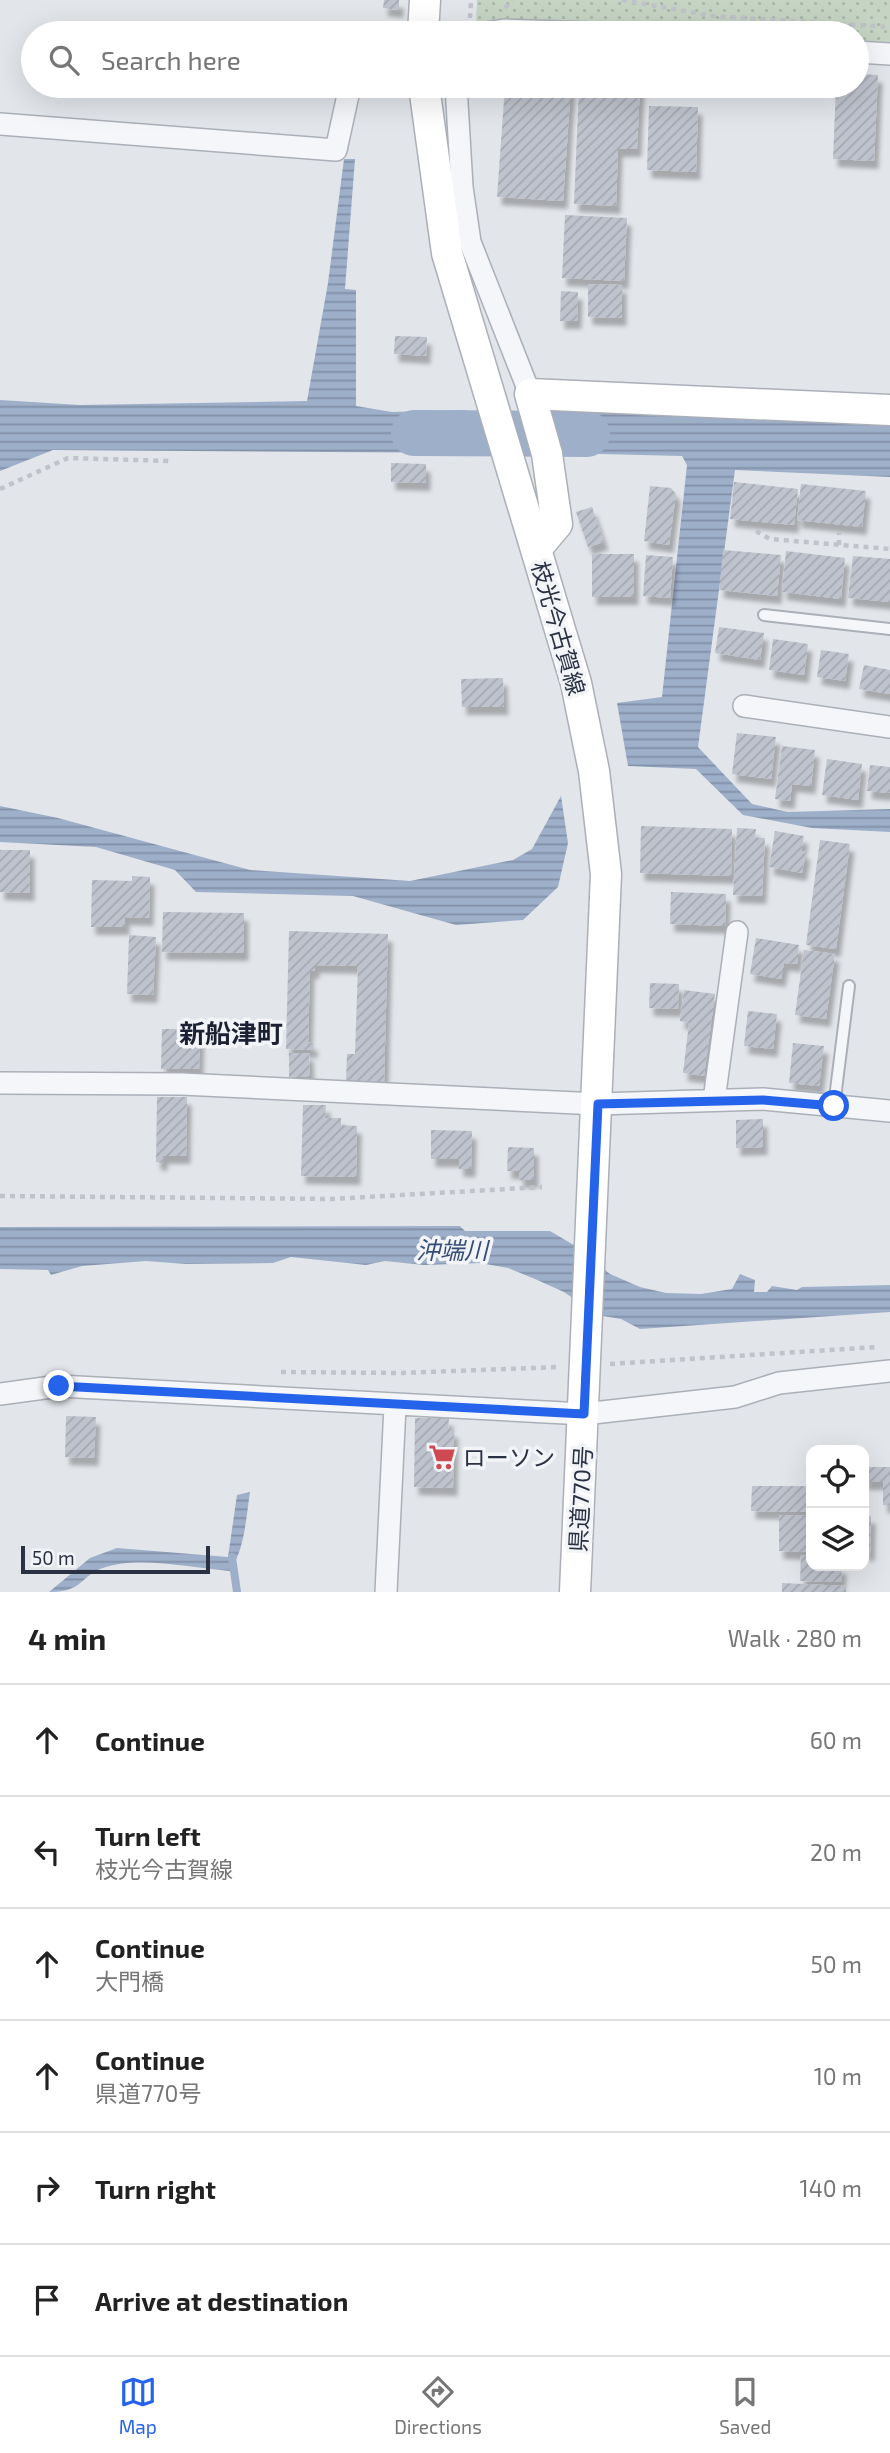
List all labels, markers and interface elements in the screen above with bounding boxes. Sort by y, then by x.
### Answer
search box [21,21,869,98]
icon: search [45,41,83,79]
text: Search here [101,44,241,75]
street label: 枝光今古賀線 [527,558,591,698]
district label: 新船津町 [179,1017,283,1048]
route start [818,1090,849,1121]
water label: 沖端川 [416,1235,491,1264]
route end [43,1370,74,1401]
supermarket icon: ローソン [427,1442,457,1472]
place label: ローソン [463,1443,555,1471]
street label: 県道770号 [563,1445,597,1553]
map controls [806,1445,869,1571]
button: locate [806,1445,869,1508]
button: layers [806,1508,869,1571]
scale bar [21,1543,210,1575]
text: 50 m [32,1546,75,1569]
text: 4 min [28,1620,106,1656]
text: Walk · 280 m [728,1624,862,1652]
icon: ahead [28,1721,66,1759]
text: Continue [95,1725,205,1756]
text: 60 m [810,1726,862,1754]
text: Turn left [95,1820,201,1851]
icon: left [28,1833,66,1871]
text: 20 m [810,1838,862,1866]
text: 枝光今古賀線 [95,1855,233,1883]
text: Continue [95,1932,205,1963]
icon: ahead [28,1945,66,1983]
text: 50 m [811,1950,862,1978]
text: 大門橋 [95,1967,164,1995]
text: Continue [95,2044,205,2075]
icon: ahead [28,2057,66,2095]
text: 10 m [814,2062,862,2090]
text: 県道770号 [95,2079,201,2107]
icon: right [28,2169,66,2207]
text: Turn right [95,2173,216,2204]
text: 140 m [800,2174,862,2202]
icon: arrive [28,2281,66,2319]
text: Arrive at destination [95,2285,348,2316]
tab: Map [119,2373,157,2438]
tab: Directions [394,2373,482,2438]
tab: Saved [719,2373,771,2438]

